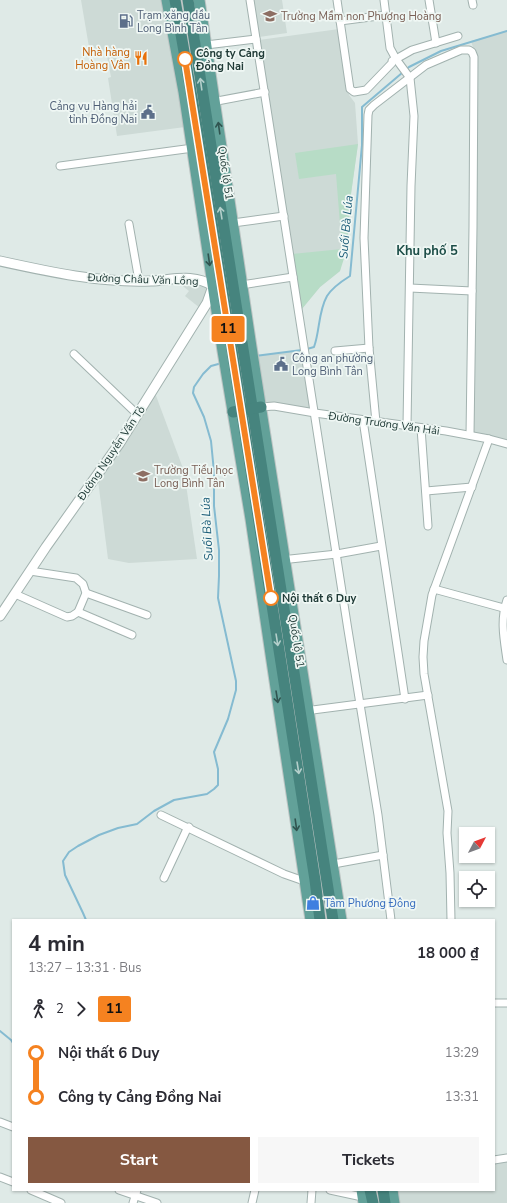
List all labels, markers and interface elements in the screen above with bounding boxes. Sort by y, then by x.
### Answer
place label: Trạm xăng dầu Long Bình Tân [137,8,210,36]
school or university icon: Trường Mầm non Phượng Hoàng [262,8,278,24]
place label: Trường Mầm non Phượng Hoàng [281,9,441,24]
fuel station icon: Trạm xăng dầu Long Bình Tân [118,13,134,29]
place label: Nhà hàng Hoàng Vân [75,45,130,73]
place label: Công ty Cảng Đồng Nai [195,46,265,74]
restaurant icon: Nhà hàng Hoàng Vân [133,50,149,66]
marker: Công ty Cảng Đồng Nai [177,51,193,67]
one-way arrow [197,78,205,91]
place label: Cảng vụ Hàng hải tỉnh Đồng Nai [49,99,137,127]
public building icon: Cảng vụ Hàng hải tỉnh Đồng Nai [140,104,156,120]
one-way arrow [215,122,223,135]
street label: Quốc lộ 51 [214,145,237,201]
water label: Suối Bà Lúa [335,195,357,259]
one-way arrow [216,207,224,220]
district label: Khu phố 5 [396,242,458,260]
one-way arrow [205,253,213,266]
street label: Đường Châu Văn Lồng [86,270,199,289]
line badge: 11 [210,316,246,342]
text: 11 [220,319,236,338]
place label: Công an phường Long Bình Tân [292,351,373,379]
public building icon: Công an phường Long Bình Tân [273,356,289,372]
street label: Đường Nguyễn Văn Tỏ [74,403,149,504]
street label: Đường Trương Văn Hải [326,408,440,439]
place label: Trường Tiểu học Long Bình Tân [154,463,233,491]
school or university icon: Trường Tiểu học Long Bình Tân [135,468,151,484]
water label: Suối Bà Lúa [197,497,217,561]
marker: Nội thất 6 Duy [263,590,279,606]
place label: Nội thất 6 Duy [282,591,357,606]
street label: Quốc lộ 51 [285,613,308,669]
one-way arrow [273,633,281,646]
one-way arrow [273,690,281,703]
one-way arrow [294,761,302,774]
one-way arrow [292,818,300,831]
north arrow [459,827,495,863]
map controls [459,827,495,907]
button: locate [459,871,495,907]
shop icon: Tâm Phương Đông [305,895,321,911]
place label: Tâm Phương Đông [324,896,416,911]
text: 4 min [28,929,85,959]
text: 18 000 ₫ [417,943,479,963]
text: 13:27 – 13:31 · Bus [28,959,142,977]
icon: walk [28,998,50,1020]
icon: forward [70,998,92,1020]
text: 11 [106,999,123,1018]
text: 2 [56,1000,64,1018]
text: Nội thất 6 Duy [58,1043,159,1063]
text: 13:29 [445,1044,479,1062]
text: Công ty Cảng Đồng Nai [58,1087,221,1107]
text: 13:31 [445,1088,479,1106]
button: Start [28,1137,250,1183]
button: Tickets [258,1137,479,1183]

